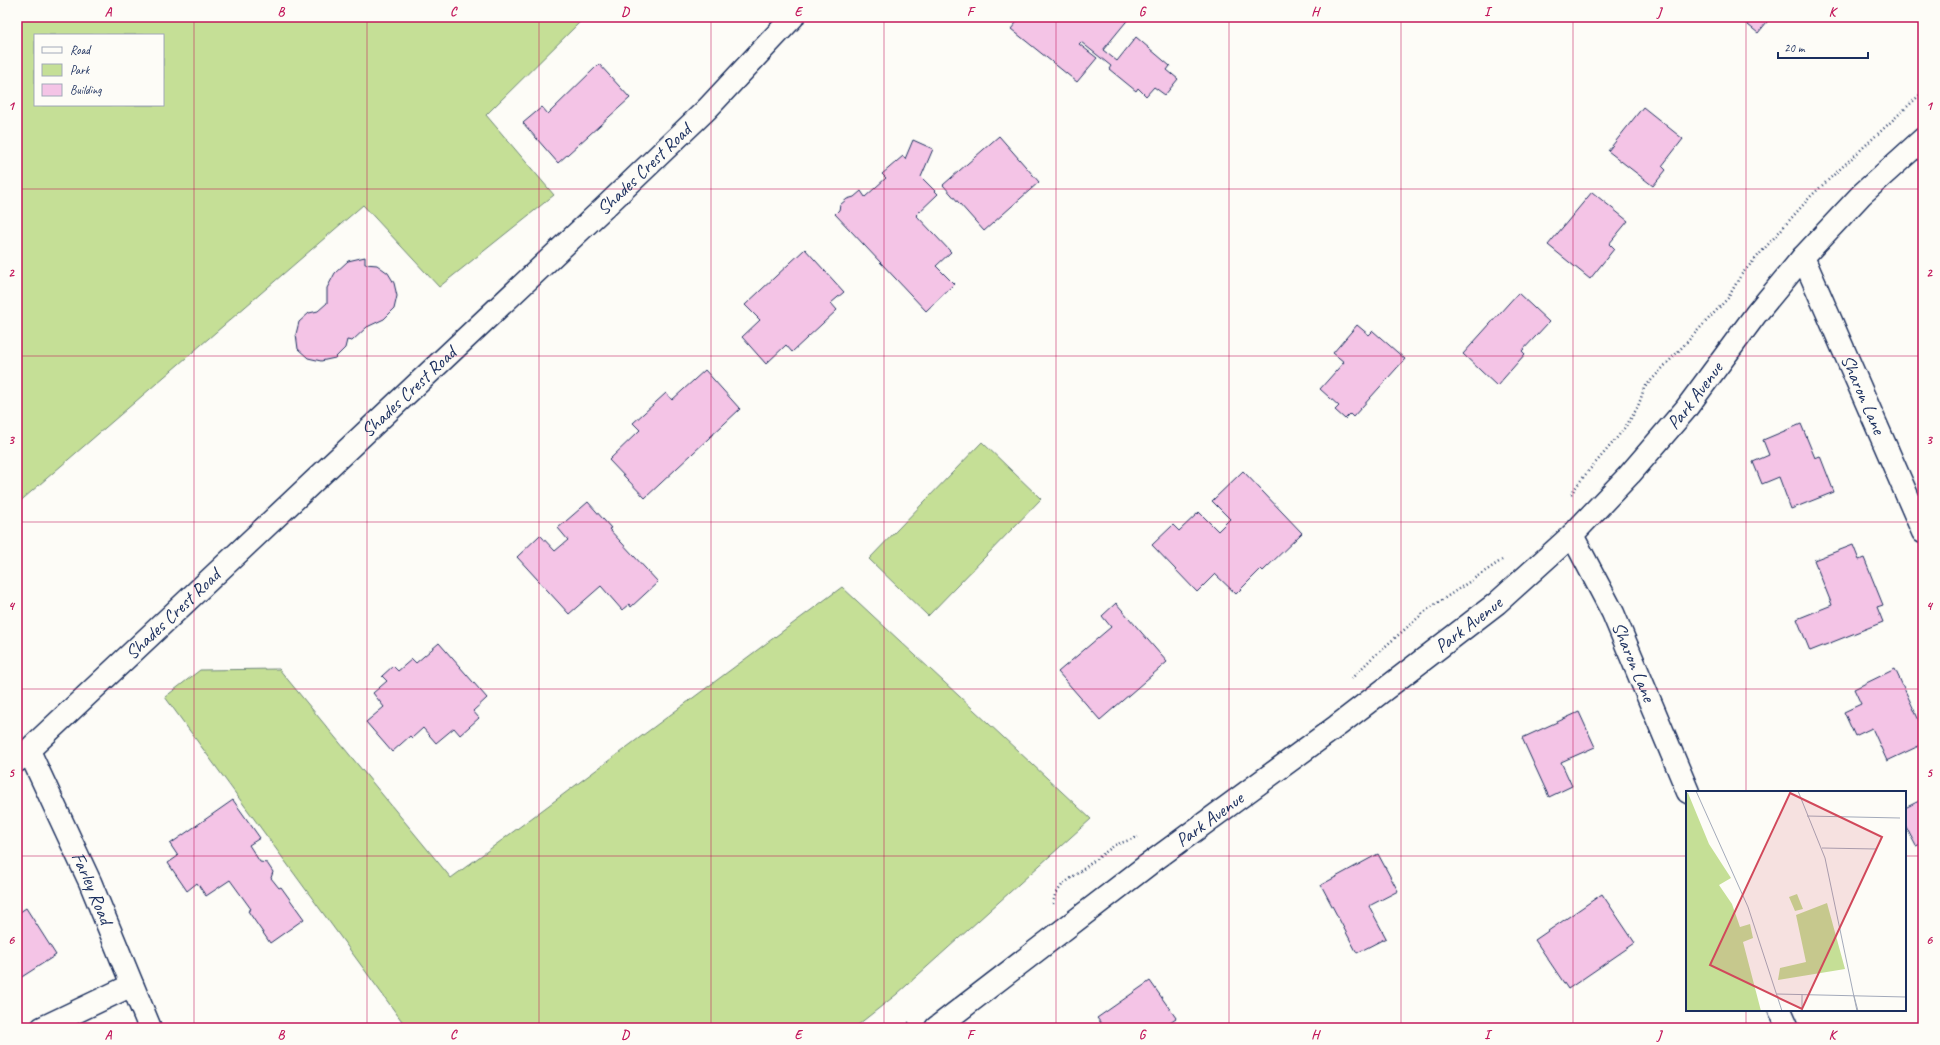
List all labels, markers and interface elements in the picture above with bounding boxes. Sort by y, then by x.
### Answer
text: A [105,4,113,20]
text: B [278,4,286,20]
text: C [450,4,458,20]
text: D [621,4,630,20]
text: E [795,4,804,20]
text: F [967,4,976,20]
text: G [1139,4,1147,20]
text: H [1311,4,1321,20]
text: I [1484,4,1493,20]
text: J [1656,4,1663,20]
text: K [1829,4,1839,20]
legend [34,34,164,106]
scale bar [1778,34,1868,60]
text: 20 m [1784,40,1806,56]
text: Road [70,42,92,58]
text: Park [70,62,91,78]
text: Building [70,82,102,98]
text: 1 [8,98,16,114]
text: 1 [1926,98,1934,114]
street label: Shades Crest Road [592,116,699,220]
text: 2 [8,265,15,281]
text: 2 [1926,265,1933,281]
street label: Shades Crest Road [356,339,464,443]
street label: Sharon Lane [1835,351,1892,440]
street label: Park Avenue [1662,356,1729,434]
text: 3 [8,432,15,448]
text: 3 [1926,432,1933,448]
street label: Shades Crest Road [120,561,228,665]
street label: Park Avenue [1430,591,1509,658]
text: 4 [8,598,16,614]
text: 4 [1926,598,1934,614]
street label: Sharon Lane [1606,618,1661,707]
text: 5 [8,765,15,781]
text: 5 [1926,765,1933,781]
street label: Park Avenue [1171,786,1250,852]
inset map [1686,791,1906,1011]
street label: Farley Road [66,848,119,931]
text: 6 [8,932,15,948]
text: 6 [1926,932,1933,948]
text: A [105,1027,113,1043]
text: B [278,1027,286,1043]
text: C [450,1027,458,1043]
text: D [621,1027,630,1043]
text: E [795,1027,804,1043]
text: F [967,1027,976,1043]
text: G [1139,1027,1147,1043]
text: H [1311,1027,1321,1043]
text: I [1484,1027,1493,1043]
text: J [1656,1027,1663,1043]
text: K [1829,1027,1839,1043]

